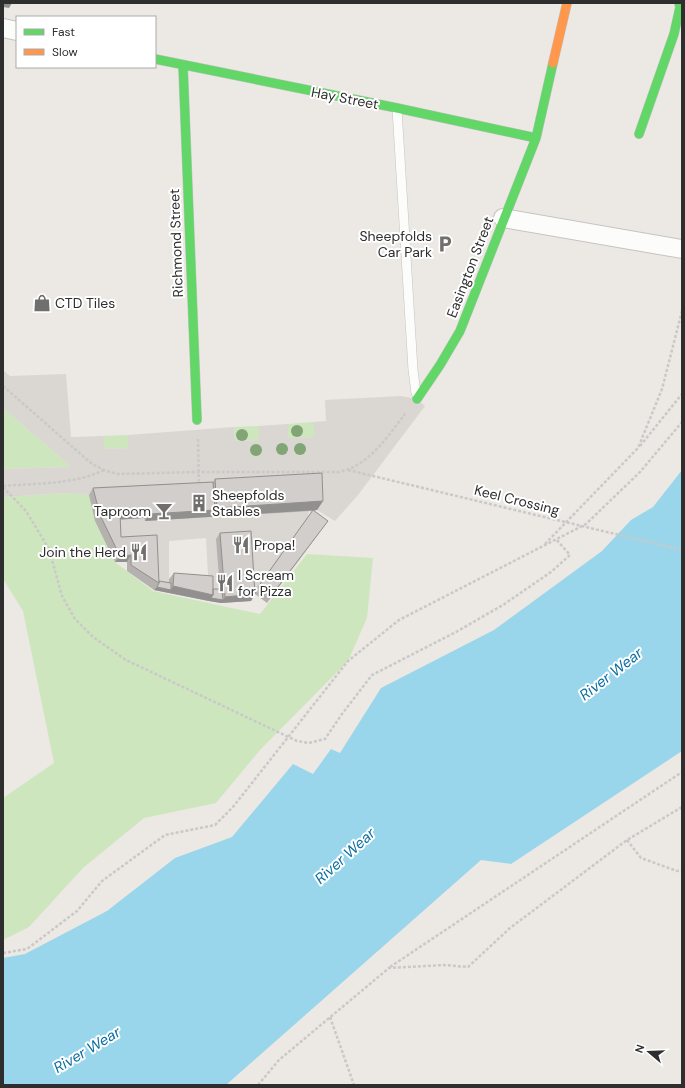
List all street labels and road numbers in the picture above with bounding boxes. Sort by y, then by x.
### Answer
street label: Hay Street [310,83,380,113]
street label: Richmond Street [165,188,187,298]
street label: Easington Street [442,214,498,320]
street label: Keel Crossing [473,481,562,519]

